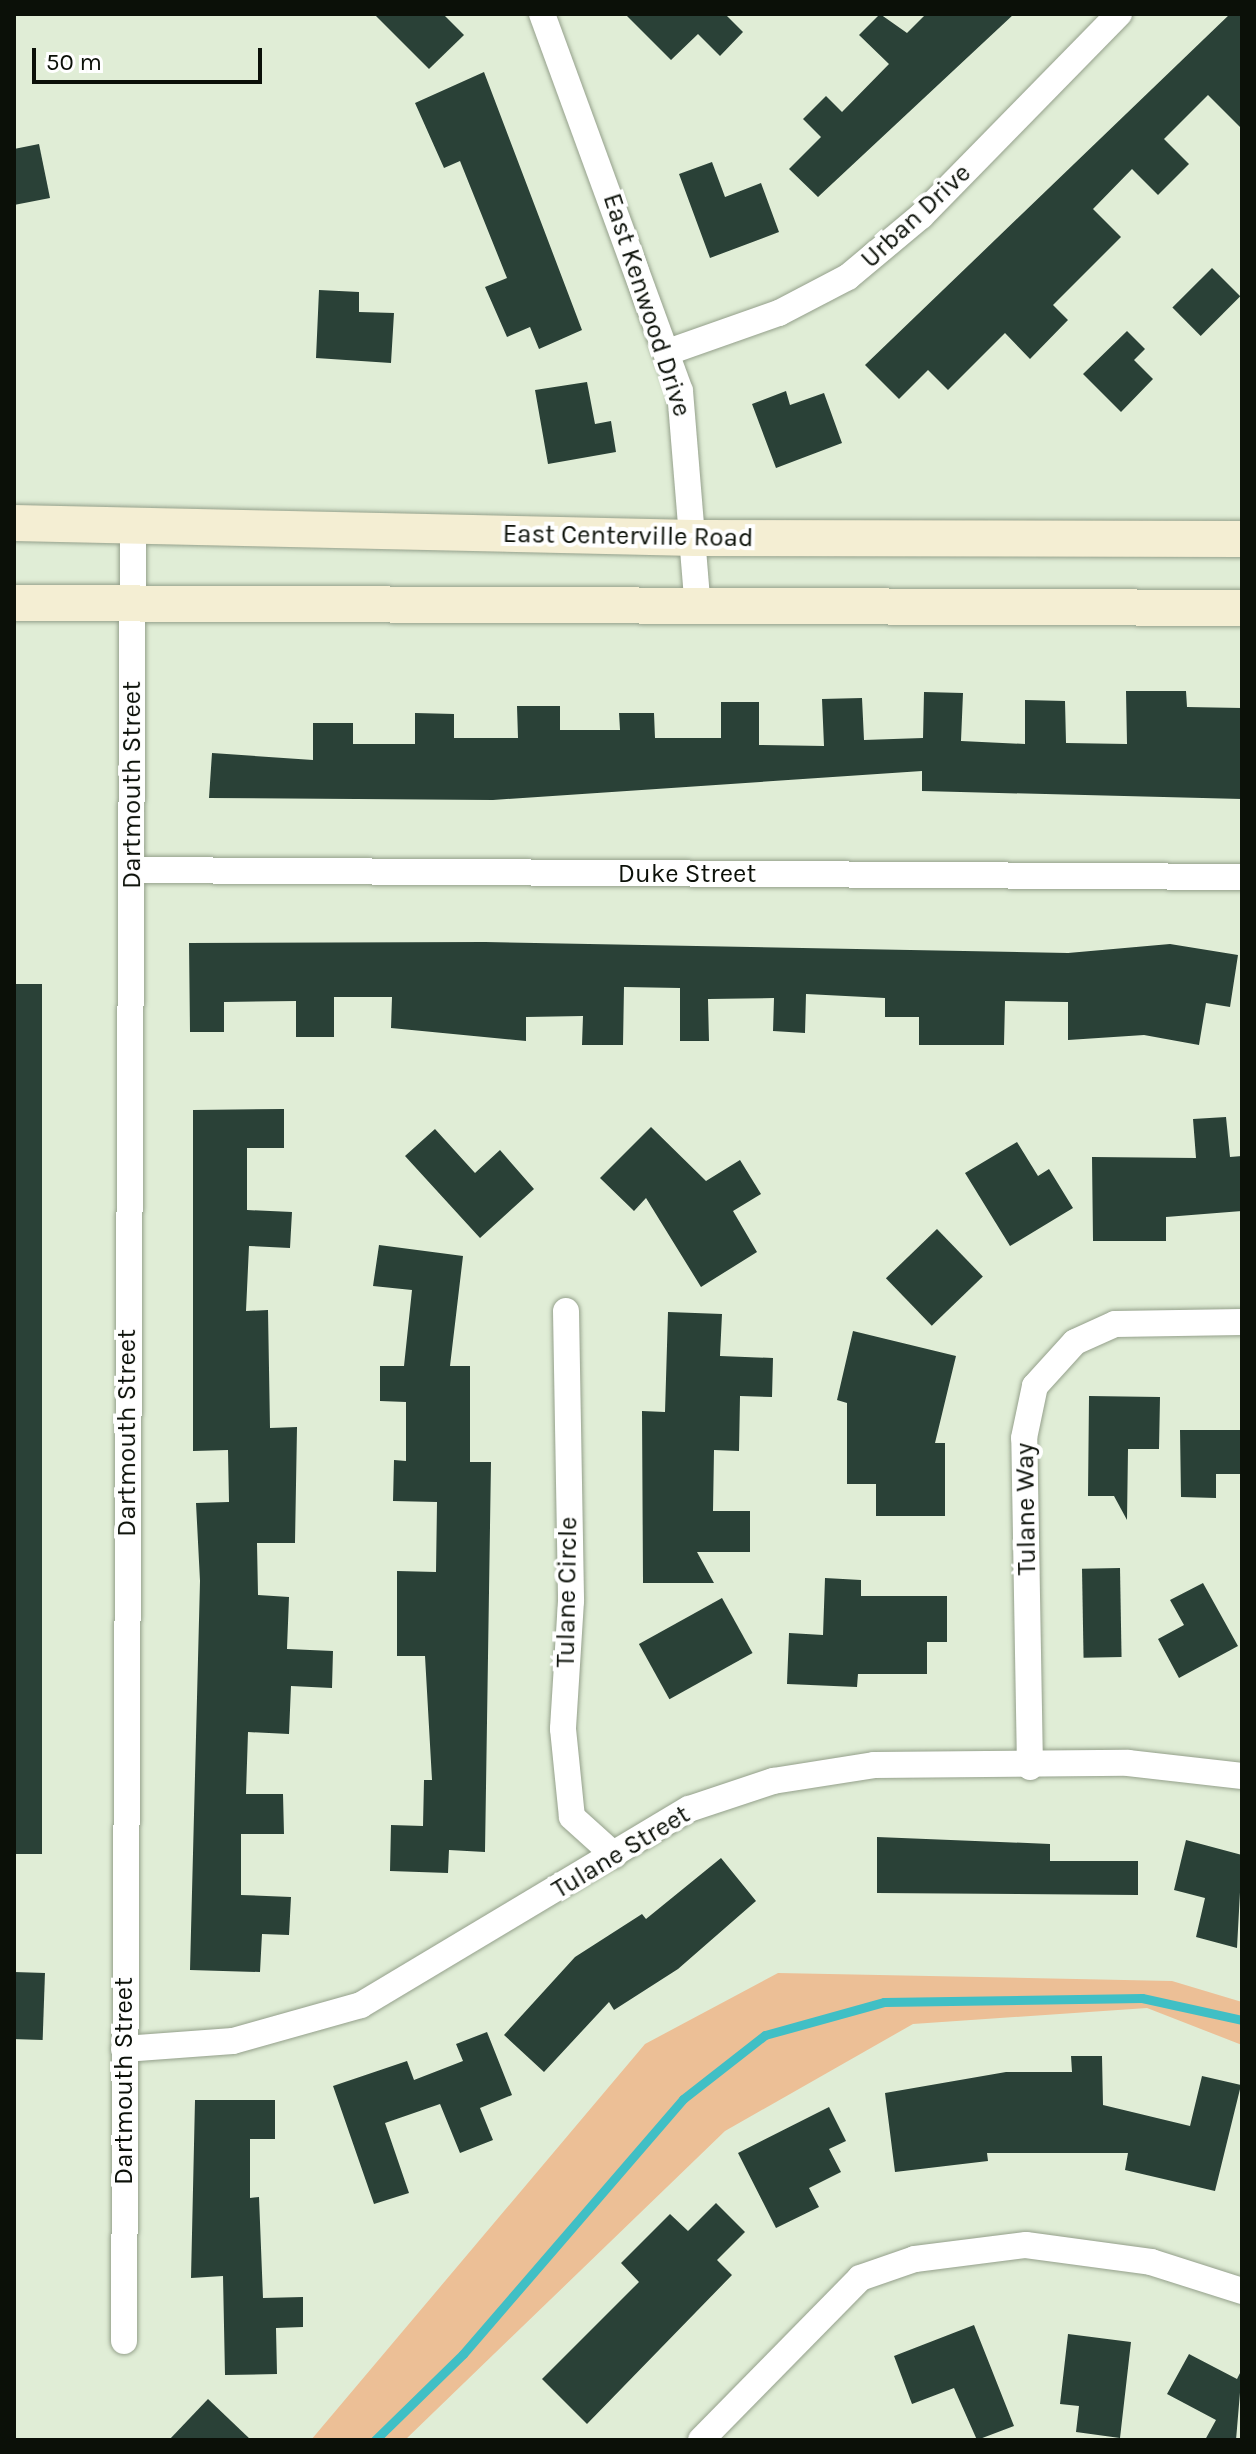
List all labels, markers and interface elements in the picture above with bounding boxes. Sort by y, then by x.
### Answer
scale bar [36,32,266,82]
text: 50 m [46,48,102,76]
street label: Urban Drive [855,157,977,275]
street label: East Kenwood Drive [596,189,698,421]
street label: East Centerville Road [502,518,754,554]
street label: Dartmouth Street [116,681,148,889]
street label: Duke Street [618,858,756,890]
street label: Dartmouth Street [111,1329,143,1537]
street label: Tulane Way [1009,1442,1043,1576]
street label: Tulane Circle [550,1516,584,1668]
street label: Tulane Street [546,1799,696,1905]
street label: Dartmouth Street [108,1977,140,2185]

